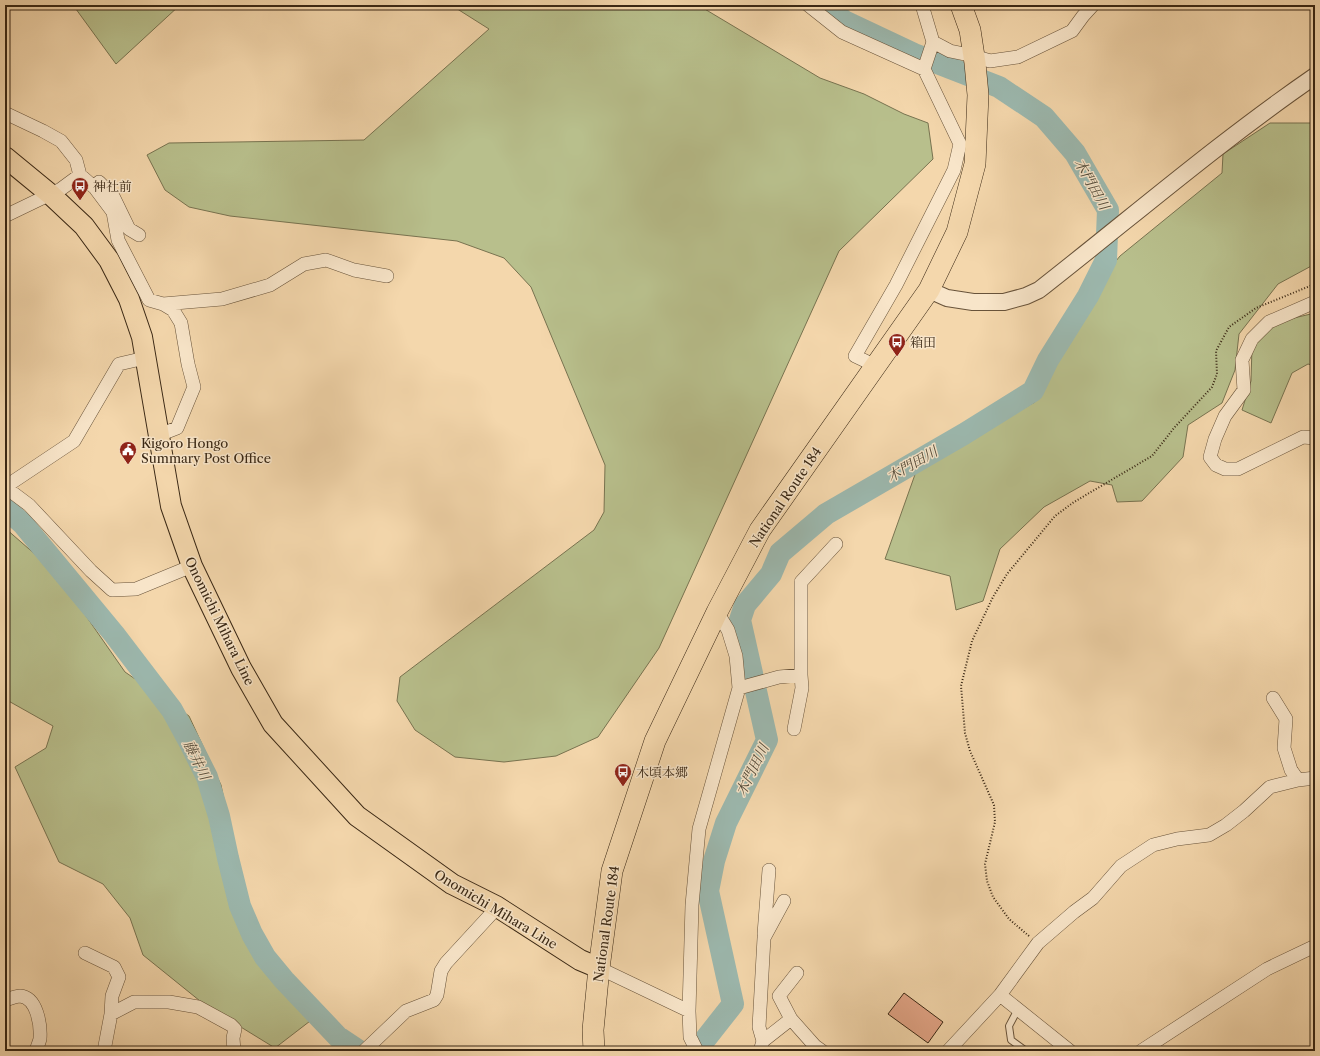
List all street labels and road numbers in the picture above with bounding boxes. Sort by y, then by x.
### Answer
street label: National Route 184 [746,444,824,550]
street label: Onomichi Mihara Line [182,554,258,688]
street label: National Route 184 [590,865,622,983]
street label: Onomichi Mihara Line [431,866,561,952]

